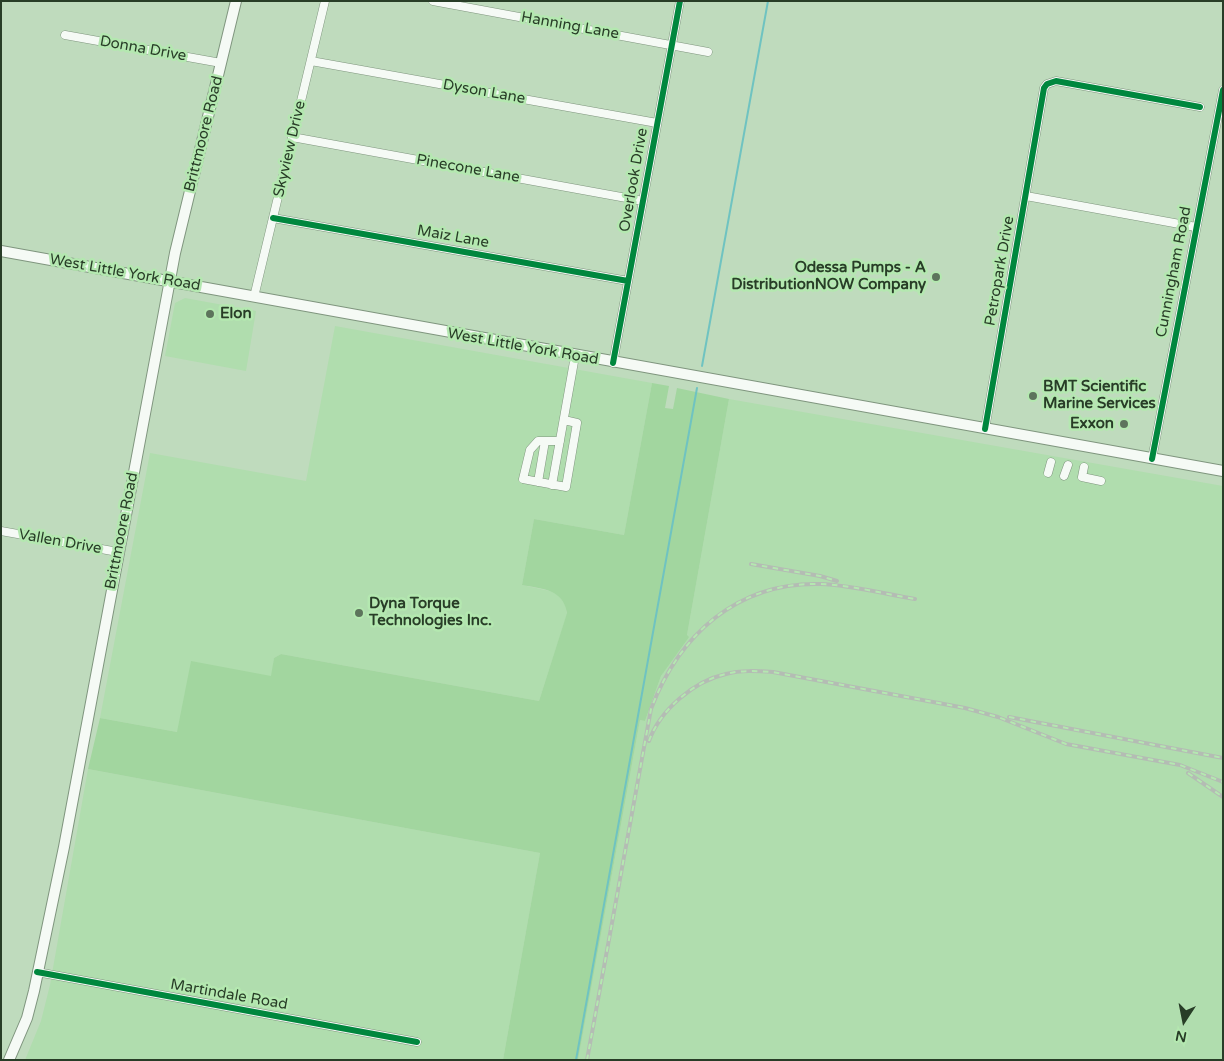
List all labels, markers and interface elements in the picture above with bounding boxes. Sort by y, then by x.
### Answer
street label: Hanning Lane [520,9,620,43]
street label: Donna Drive [98,33,188,65]
street label: Brittmoore Road [181,74,227,194]
street label: Dyson Lane [441,76,527,108]
street label: Skyview Drive [270,99,310,199]
street label: Overlook Drive [616,127,652,233]
street label: Pinecone Lane [415,151,521,187]
street label: Cunningham Road [1152,205,1196,339]
street label: Petropark Drive [981,215,1019,327]
street label: Maiz Lane [416,222,490,252]
street label: West Little York Road [48,251,202,295]
place label: Odessa Pumps - A DistributionNOW Company [731,259,926,294]
marker: Odessa Pumps - A DistributionNOW Company [930,271,942,283]
place label: Elon [220,305,252,323]
marker: Elon [204,308,216,320]
street label: West Little York Road [446,325,600,369]
place label: BMT Scientific Marine Services [1043,378,1156,413]
marker: BMT Scientific Marine Services [1027,390,1039,402]
place label: Exxon [1070,415,1114,433]
marker: Exxon [1118,418,1130,430]
street label: Brittmoore Road [102,471,142,591]
street label: Vallen Drive [17,526,103,558]
place label: Dyna Torque Technologies Inc. [369,595,492,630]
marker: Dyna Torque Technologies Inc. [353,607,365,619]
street label: Martindale Road [169,976,289,1014]
north arrow [1159,996,1209,1046]
text: N [1174,1027,1188,1046]

